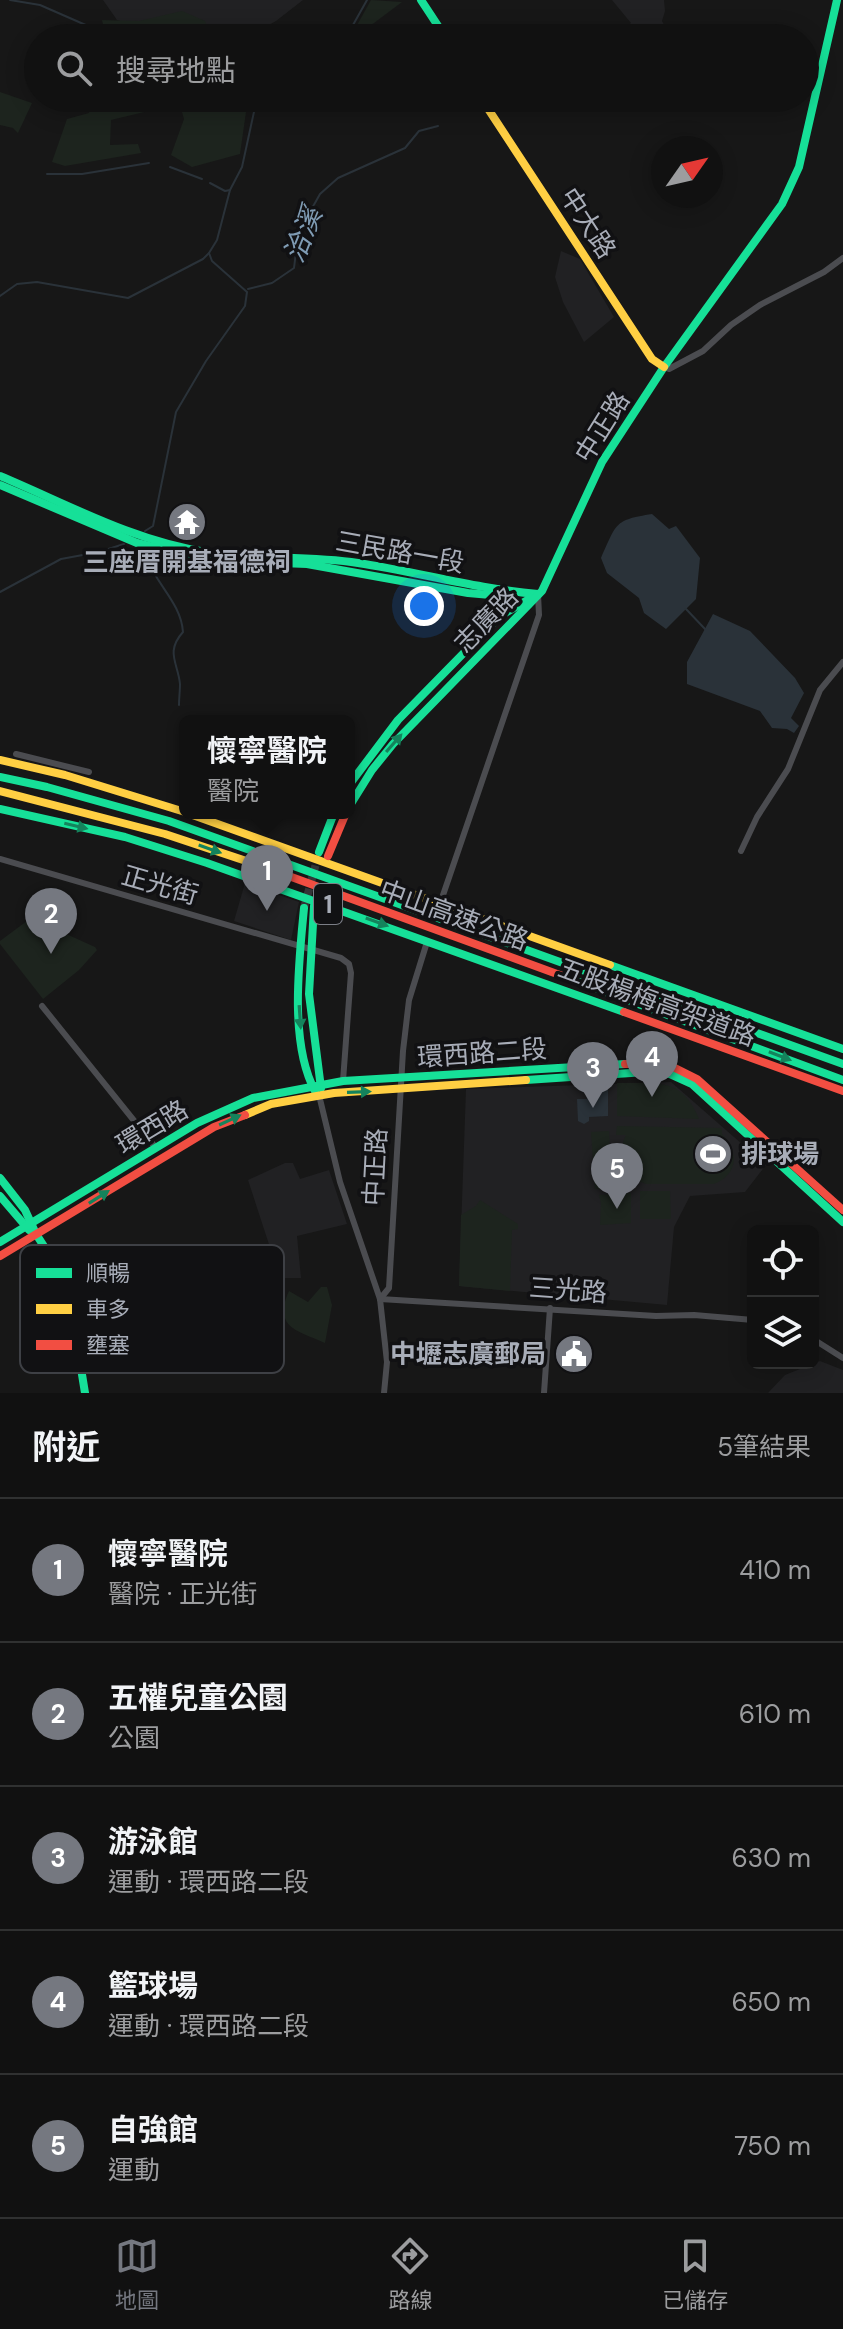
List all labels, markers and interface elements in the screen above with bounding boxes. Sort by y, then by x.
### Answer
search box [24,24,819,112]
icon: search [52,46,96,90]
text: 搜尋地點 [116,51,236,90]
north arrow [651,136,723,208]
street label: 中大路 [552,181,624,265]
water label: 洽溪 [275,198,332,268]
street label: 中正路 [567,385,637,469]
temple icon: 三座厝開基福德祠 [166,501,208,543]
street label: 三民路一段 [333,524,467,580]
place label: 三座厝開基福德祠 [83,545,291,579]
street label: 志廣路 [447,580,525,660]
your location [404,586,444,626]
popup [179,715,355,819]
text: 懷寧醫院 [207,731,327,770]
one-way arrow [385,734,402,754]
text: 醫院 [207,774,259,808]
one-way arrow [64,820,89,832]
one-way arrow [198,843,222,855]
pin: 1 [241,845,293,911]
street label: 正光街 [118,858,202,912]
street label: 中山高速公路 [375,872,533,958]
road number: 1 [314,884,342,924]
pin: 2 [25,888,77,954]
one-way arrow [365,916,389,929]
street label: 五股楊梅高架道路 [553,950,761,1054]
one-way arrow [294,1005,307,1030]
pin: 4 [626,1031,678,1097]
street label: 環西路二段 [416,1032,548,1074]
pin: 3 [567,1042,619,1108]
one-way arrow [768,1050,792,1063]
one-way arrow [347,1086,372,1099]
street label: 環西路 [110,1092,194,1162]
one-way arrow [218,1113,241,1127]
street label: 中正路 [356,1127,394,1207]
sports icon: 排球場 [692,1133,734,1175]
place label: 排球場 [741,1137,819,1171]
pin: 5 [591,1143,643,1209]
one-way arrow [88,1190,110,1204]
map controls [747,1225,819,1369]
button: locate [747,1225,819,1297]
legend [20,1245,284,1373]
text: 順暢 [86,1259,130,1288]
street label: 三光路 [528,1270,608,1310]
text: 車多 [86,1295,130,1324]
button: layers [747,1297,819,1369]
text: 壅塞 [86,1331,130,1360]
public building icon: 中壢志廣郵局 [553,1333,595,1375]
place label: 中壢志廣郵局 [390,1337,546,1371]
text: 附近 [32,1425,100,1470]
text: 5筆結果 [717,1430,811,1464]
text: 懷寧醫院 [108,1534,228,1573]
text: 1 [53,1553,63,1587]
text: 410 m [739,1553,811,1587]
text: 醫院 · 正光街 [108,1577,257,1611]
text: 五權兒童公園 [108,1678,288,1717]
text: 2 [50,1697,66,1731]
text: 610 m [739,1697,811,1731]
text: 公園 [108,1721,160,1755]
text: 游泳館 [108,1822,198,1861]
text: 3 [50,1841,66,1875]
text: 630 m [731,1841,811,1875]
text: 運動 · 環西路二段 [108,1865,309,1899]
text: 籃球場 [108,1966,198,2005]
text: 4 [50,1985,66,2019]
text: 650 m [731,1985,811,2019]
text: 運動 · 環西路二段 [108,2009,309,2043]
text: 自強館 [108,2110,198,2149]
text: 5 [50,2129,66,2163]
text: 750 m [734,2129,811,2163]
text: 運動 [108,2153,160,2187]
tab: 地圖 [115,2234,159,2315]
tab: 路線 [388,2234,432,2315]
tab: 已儲存 [662,2234,728,2315]

